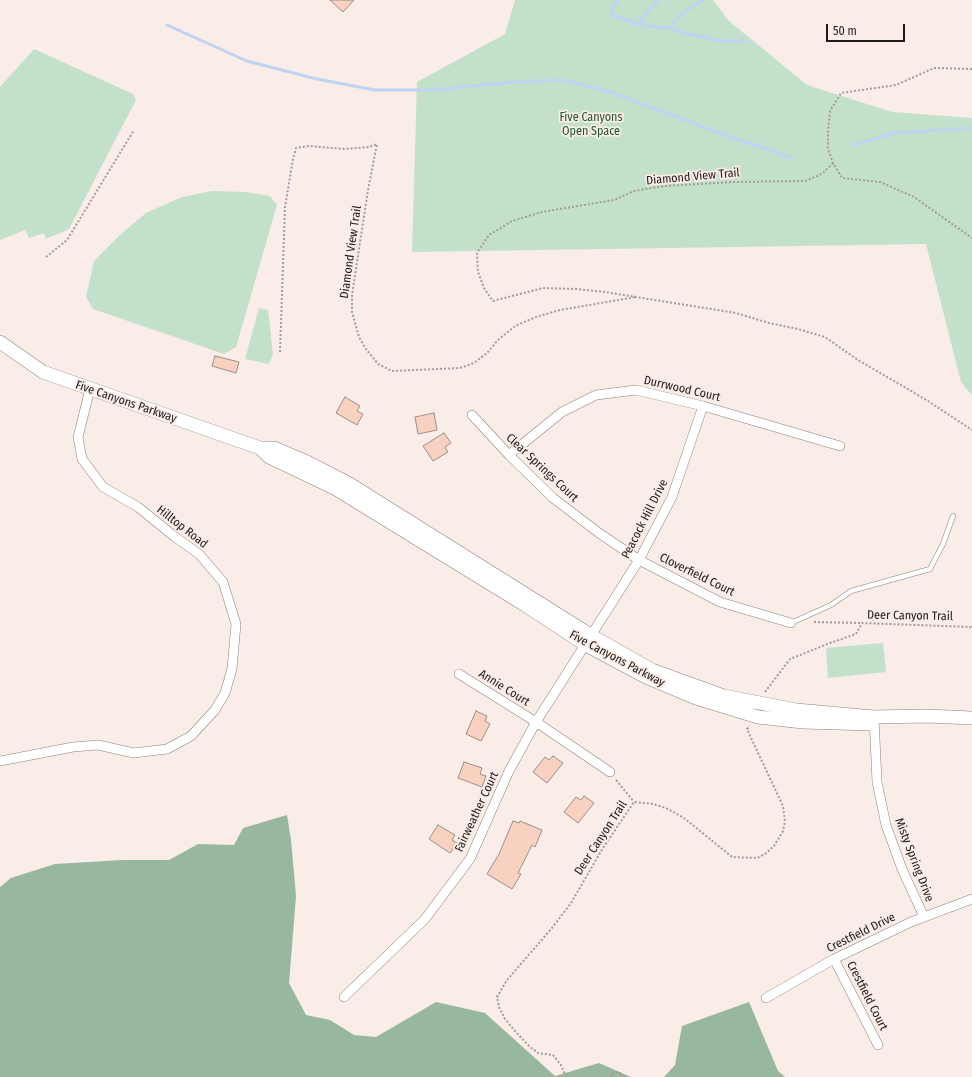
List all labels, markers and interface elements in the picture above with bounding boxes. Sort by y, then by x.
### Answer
scale bar [828,16,907,42]
text: 50 m [833,24,857,38]
park label: Five Canyons Open Space [559,111,623,139]
street label: Diamond View Trail [646,166,740,188]
street label: Diamond View Trail [337,205,365,299]
street label: Durrwood Court [642,373,722,405]
street label: Five Canyons Parkway [74,378,178,426]
street label: Clear Springs Court [503,431,581,505]
street label: Peacock Hill Drive [619,477,671,561]
street label: Hilltop Road [154,503,210,551]
street label: Cloverfield Court [657,551,737,599]
street label: Deer Canyon Trail [867,608,953,624]
street label: Five Canyons Parkway [567,628,667,690]
street label: Annie Court [476,667,532,709]
street label: Fairweather Court [452,770,502,854]
street label: Deer Canyon Trail [572,798,630,878]
street label: Misty Spring Drive [891,816,937,904]
street label: Crestfield Drive [824,910,898,956]
street label: Crestfield Court [843,959,891,1033]

